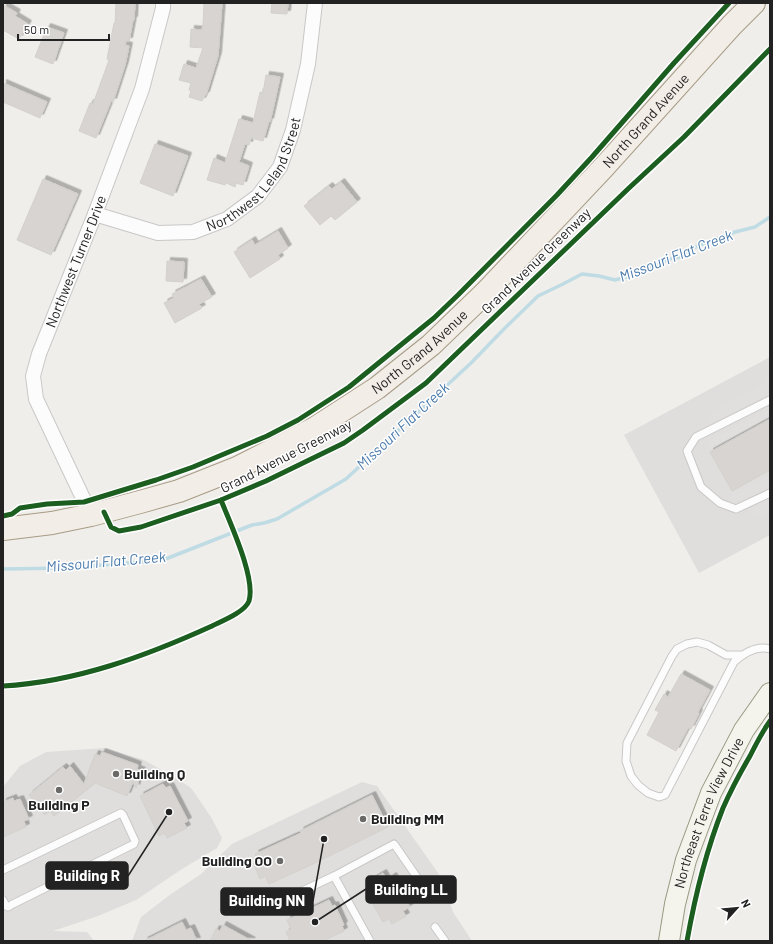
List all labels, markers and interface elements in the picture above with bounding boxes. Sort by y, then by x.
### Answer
scale bar [18,16,109,42]
text: 50 m [24,22,49,36]
street label: North Grand Avenue [599,70,692,171]
street label: Northwest Leland Street [204,115,304,234]
street label: Northwest Turner Drive [41,193,109,330]
street label: Grand Avenue Greenway [477,204,594,317]
water label: Missouri Flat Creek [616,225,736,285]
street label: North Grand Avenue [368,306,471,397]
water label: Missouri Flat Creek [352,377,453,473]
street label: Grand Avenue Greenway [217,415,355,496]
water label: Missouri Flat Creek [45,547,167,575]
street label: Northeast Terre View Drive [670,734,747,890]
place label: Building Q [124,765,185,782]
marker: Building Q [111,769,121,779]
marker: Building P [54,785,64,795]
place label: Building P [28,796,90,813]
place label: Building MM [371,810,444,827]
marker: Building MM [358,814,368,824]
place label: Building OO [202,852,272,869]
marker: Building OO [275,856,285,866]
callout: Building R [46,862,128,889]
text: Building R [54,866,120,884]
callout: Building LL [366,876,456,903]
text: Building LL [374,880,448,898]
callout: Building NN [221,888,313,915]
north arrow [717,888,757,928]
text: Building NN [229,891,305,909]
text: N [739,897,754,909]

